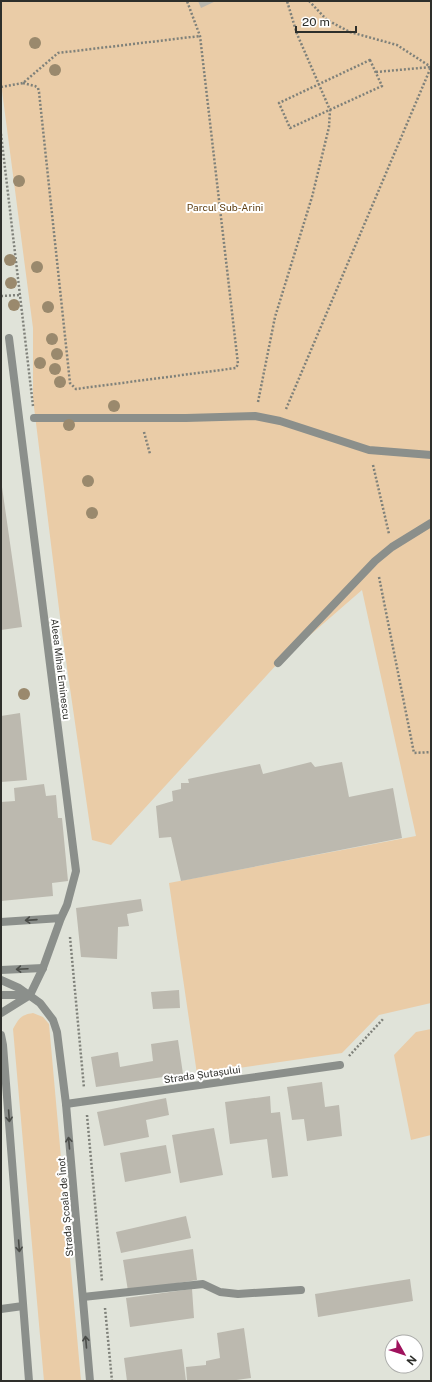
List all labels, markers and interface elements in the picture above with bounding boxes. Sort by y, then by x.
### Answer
scale bar [296,8,356,34]
text: 20 m [302,15,330,29]
park label: Parcul Sub-Arini [187,201,263,213]
street label: Aleea Mihai Eminescu [49,618,73,720]
one-way arrow [25,917,38,924]
one-way arrow [16,966,29,973]
street label: Strada Șutașului [163,1063,241,1085]
one-way arrow [5,1109,12,1122]
one-way arrow [66,1137,73,1150]
street label: Strada Școala de Înot [55,1157,75,1257]
one-way arrow [15,1239,22,1252]
north arrow [384,1334,424,1374]
one-way arrow [83,1336,90,1349]
text: N [404,1353,419,1367]

